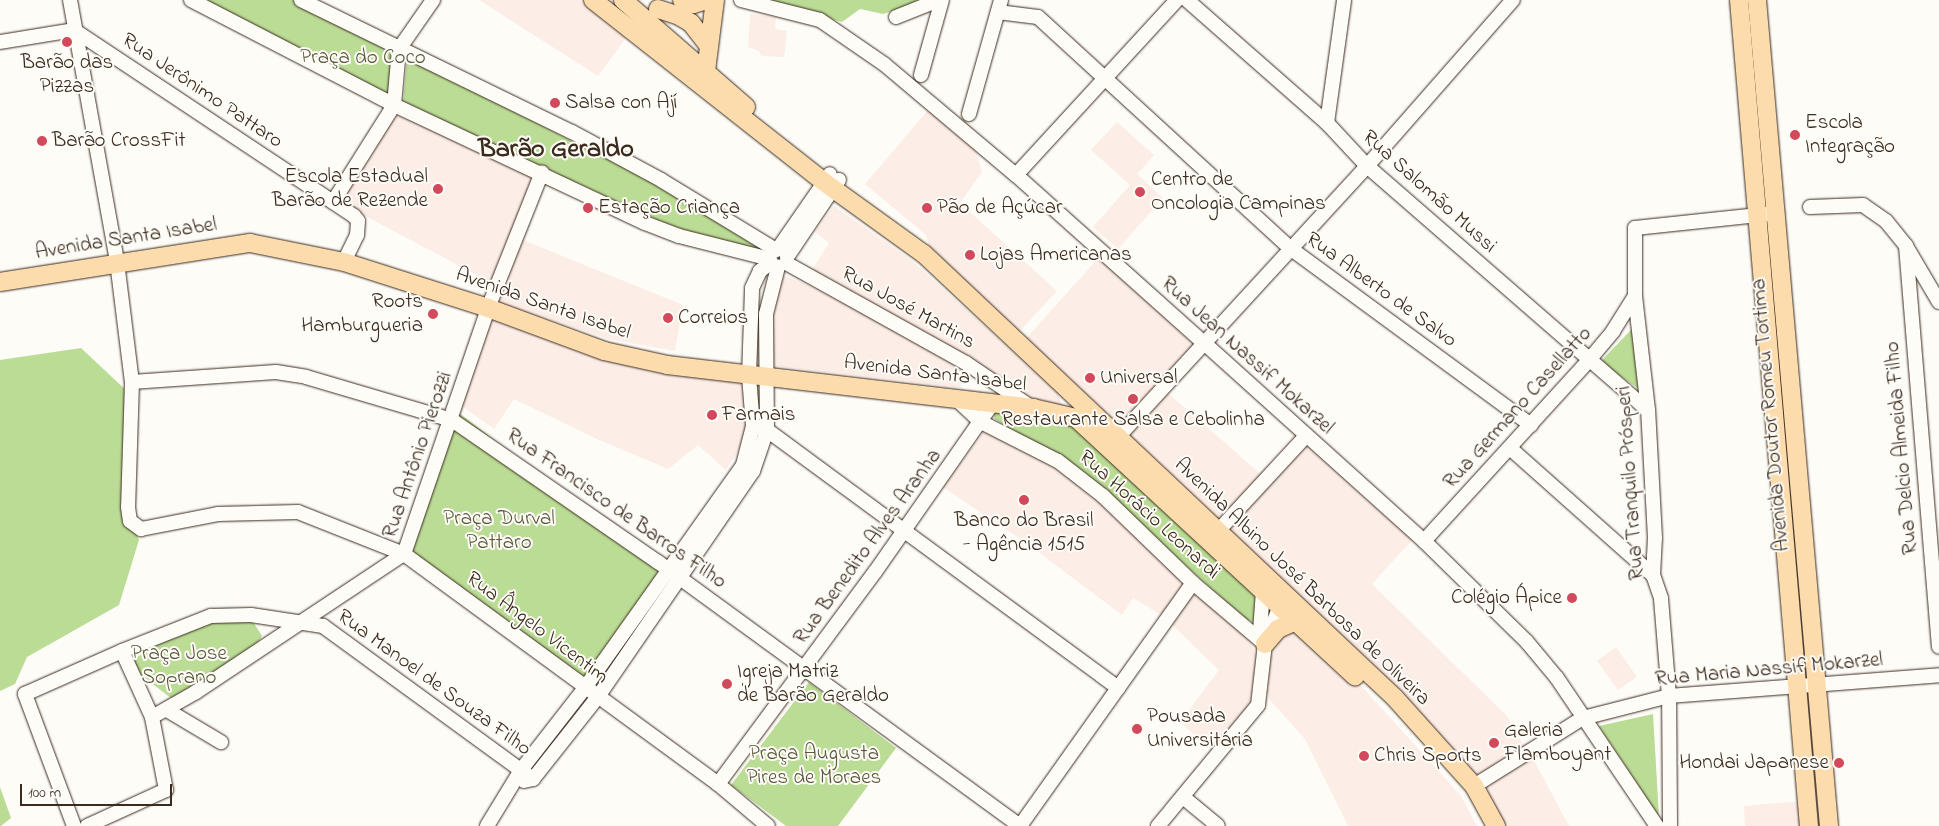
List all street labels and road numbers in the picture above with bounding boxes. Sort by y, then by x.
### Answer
street label: Rua Jerônimo Pattaro [117,28,287,154]
street label: Rua Salomão Mussi [1357,125,1501,259]
street label: Avenida Santa Isabel [33,212,219,266]
street label: Rua Alberto de Salvo [1301,227,1461,353]
street label: Rua José Martins [837,261,979,355]
street label: Avenida Santa Isabel [452,262,634,346]
street label: Rua Jean Nassif Mokarzel [1155,272,1339,440]
street label: Avenida Doutor Romeu Tortima [1747,277,1795,553]
street label: Rua Germano Casellatto [1438,322,1598,494]
street label: Rua Delcio Almeida Filho [1880,340,1924,556]
street label: Avenida Santa Isabel [842,350,1028,398]
street label: Rua Antônio Pierozzi [378,368,458,542]
street label: Rua Tranquilo Prósperi [1612,385,1650,581]
street label: Rua Francisco de Barros Filho [501,423,731,595]
street label: Rua Benedito Alves Aranha [789,444,947,650]
street label: Rua Horácio Leonardi [1073,445,1225,585]
street label: Avenida Albino José Barbosa de Oliveira [1169,453,1435,711]
street label: Rua Ângelo Vicentim [461,566,613,690]
street label: Rua Manoel de Souza Filho [332,604,536,762]
street label: Rua Maria Nassif Mokarzel [1654,647,1884,693]

